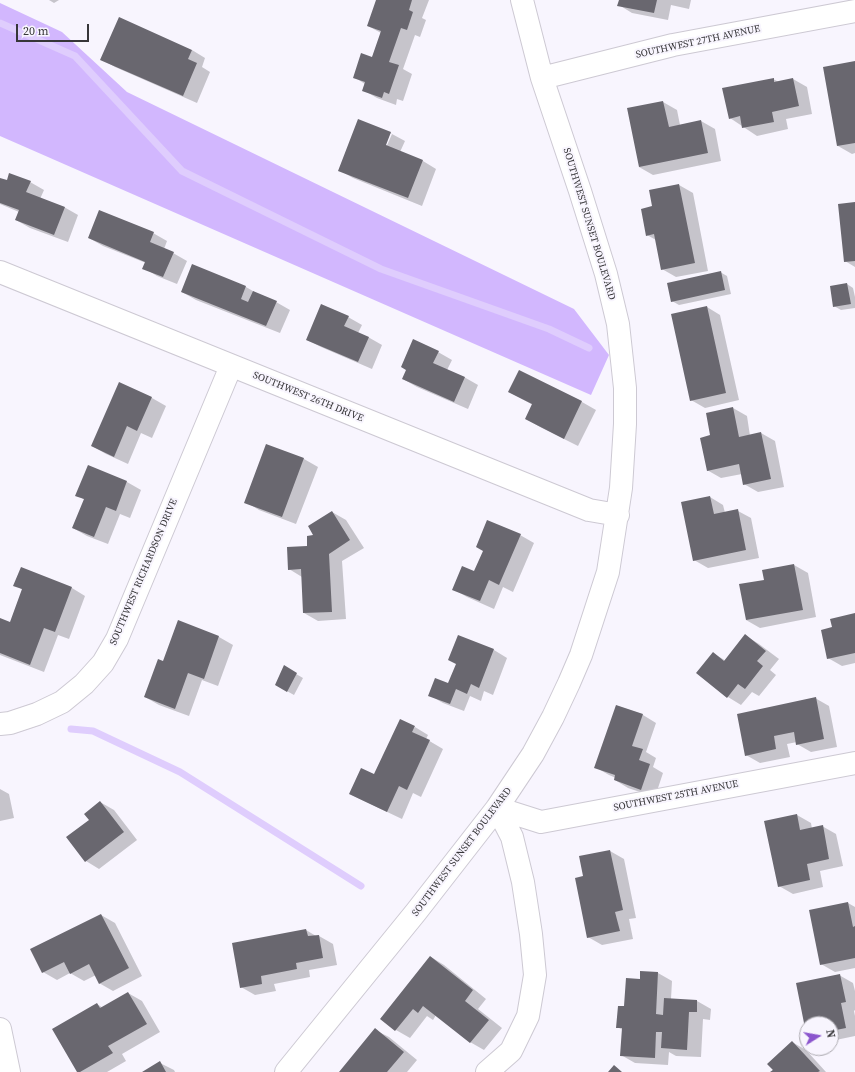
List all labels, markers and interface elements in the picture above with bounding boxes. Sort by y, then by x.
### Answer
scale bar [18,16,91,42]
text: 20 m [23,23,49,39]
street label: SOUTHWEST 27TH AVENUE [635,23,761,61]
street label: SOUTHWEST SUNSET BOULEVARD [560,147,618,301]
street label: SOUTHWEST 26TH DRIVE [251,369,365,425]
street label: SOUTHWEST RICHARDSON DRIVE [108,497,180,647]
street label: SOUTHWEST 25TH AVENUE [613,778,739,814]
street label: SOUTHWEST SUNSET BOULEVARD [410,785,514,919]
north arrow [799,1016,839,1056]
text: N [822,1028,838,1039]

